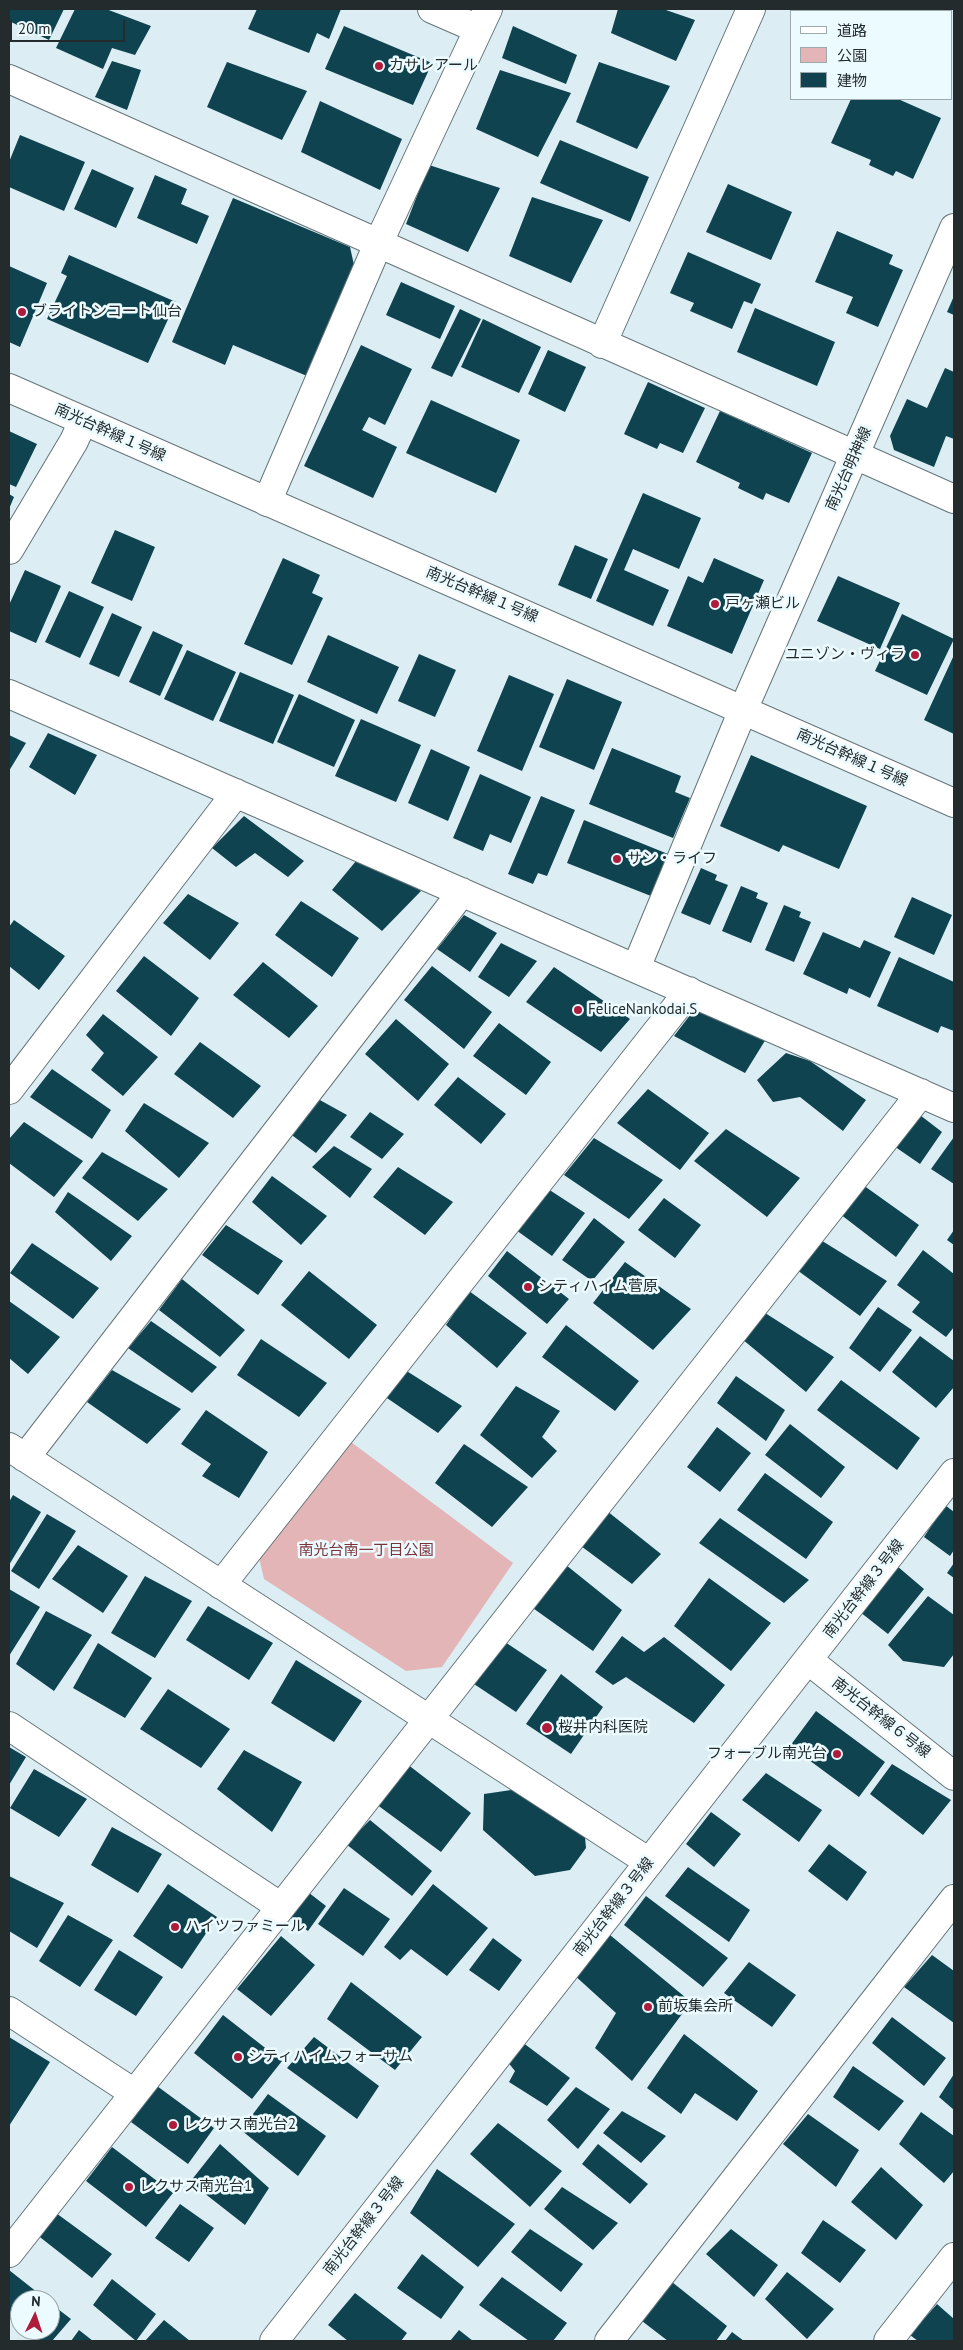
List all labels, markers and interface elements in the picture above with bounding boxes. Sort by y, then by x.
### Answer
scale bar [12,10,128,42]
legend [790,10,953,100]
text: 20 m [18,19,51,38]
text: 道路 [837,21,867,40]
text: 公園 [837,46,867,65]
place label: カサレアール [389,57,478,75]
marker: カサレアール [373,60,385,72]
text: 建物 [837,71,867,90]
place label: ブライトンコート仙台 [32,303,182,321]
marker: ブライトンコート仙台 [16,306,28,318]
street label: 南光台幹線１号線 [52,400,168,466]
street label: 南光台明神線 [822,424,876,514]
street label: 南光台幹線１号線 [423,563,541,627]
place label: 戸ヶ瀬ビル [725,595,800,613]
marker: 戸ヶ瀬ビル [709,598,721,610]
place label: ユニゾン・ヴィラ [785,646,905,664]
marker: ユニゾン・ヴィラ [909,649,921,661]
street label: 南光台幹線１号線 [794,725,910,791]
place label: サン・ライフ [627,850,717,868]
marker: サン・ライフ [611,853,623,865]
place label: FeliceNankodai.S [588,1001,697,1019]
marker: FeliceNankodai.S [572,1004,584,1016]
place label: シティハイム菅原 [538,1278,658,1296]
marker: シティハイム菅原 [522,1281,534,1293]
street label: 南光台幹線３号線 [820,1536,908,1642]
park label: 南光台南一丁目公園 [299,1542,433,1560]
street label: 南光台幹線６号線 [828,1674,934,1762]
place label: 桜井内科医院 [558,1719,648,1737]
marker: 桜井内科医院 [540,1721,554,1735]
place label: フォーブル南光台 [707,1745,827,1763]
marker: フォーブル南光台 [831,1748,843,1760]
street label: 南光台幹線３号線 [570,1854,658,1960]
place label: ハイツファミール [185,1918,305,1936]
marker: ハイツファミール [169,1921,181,1933]
place label: 前坂集会所 [658,1998,733,2016]
marker: 前坂集会所 [642,2001,654,2013]
place label: シティハイムフォーサム [248,2048,413,2066]
marker: シティハイムフォーサム [232,2051,244,2063]
place label: レクサス南光台2 [183,2116,296,2134]
marker: レクサス南光台2 [167,2119,179,2131]
street label: 南光台幹線３号線 [320,2173,408,2279]
place label: レクサス南光台1 [139,2178,252,2196]
marker: レクサス南光台1 [123,2181,135,2193]
north arrow [10,2290,60,2340]
text: N [31,2292,41,2310]

